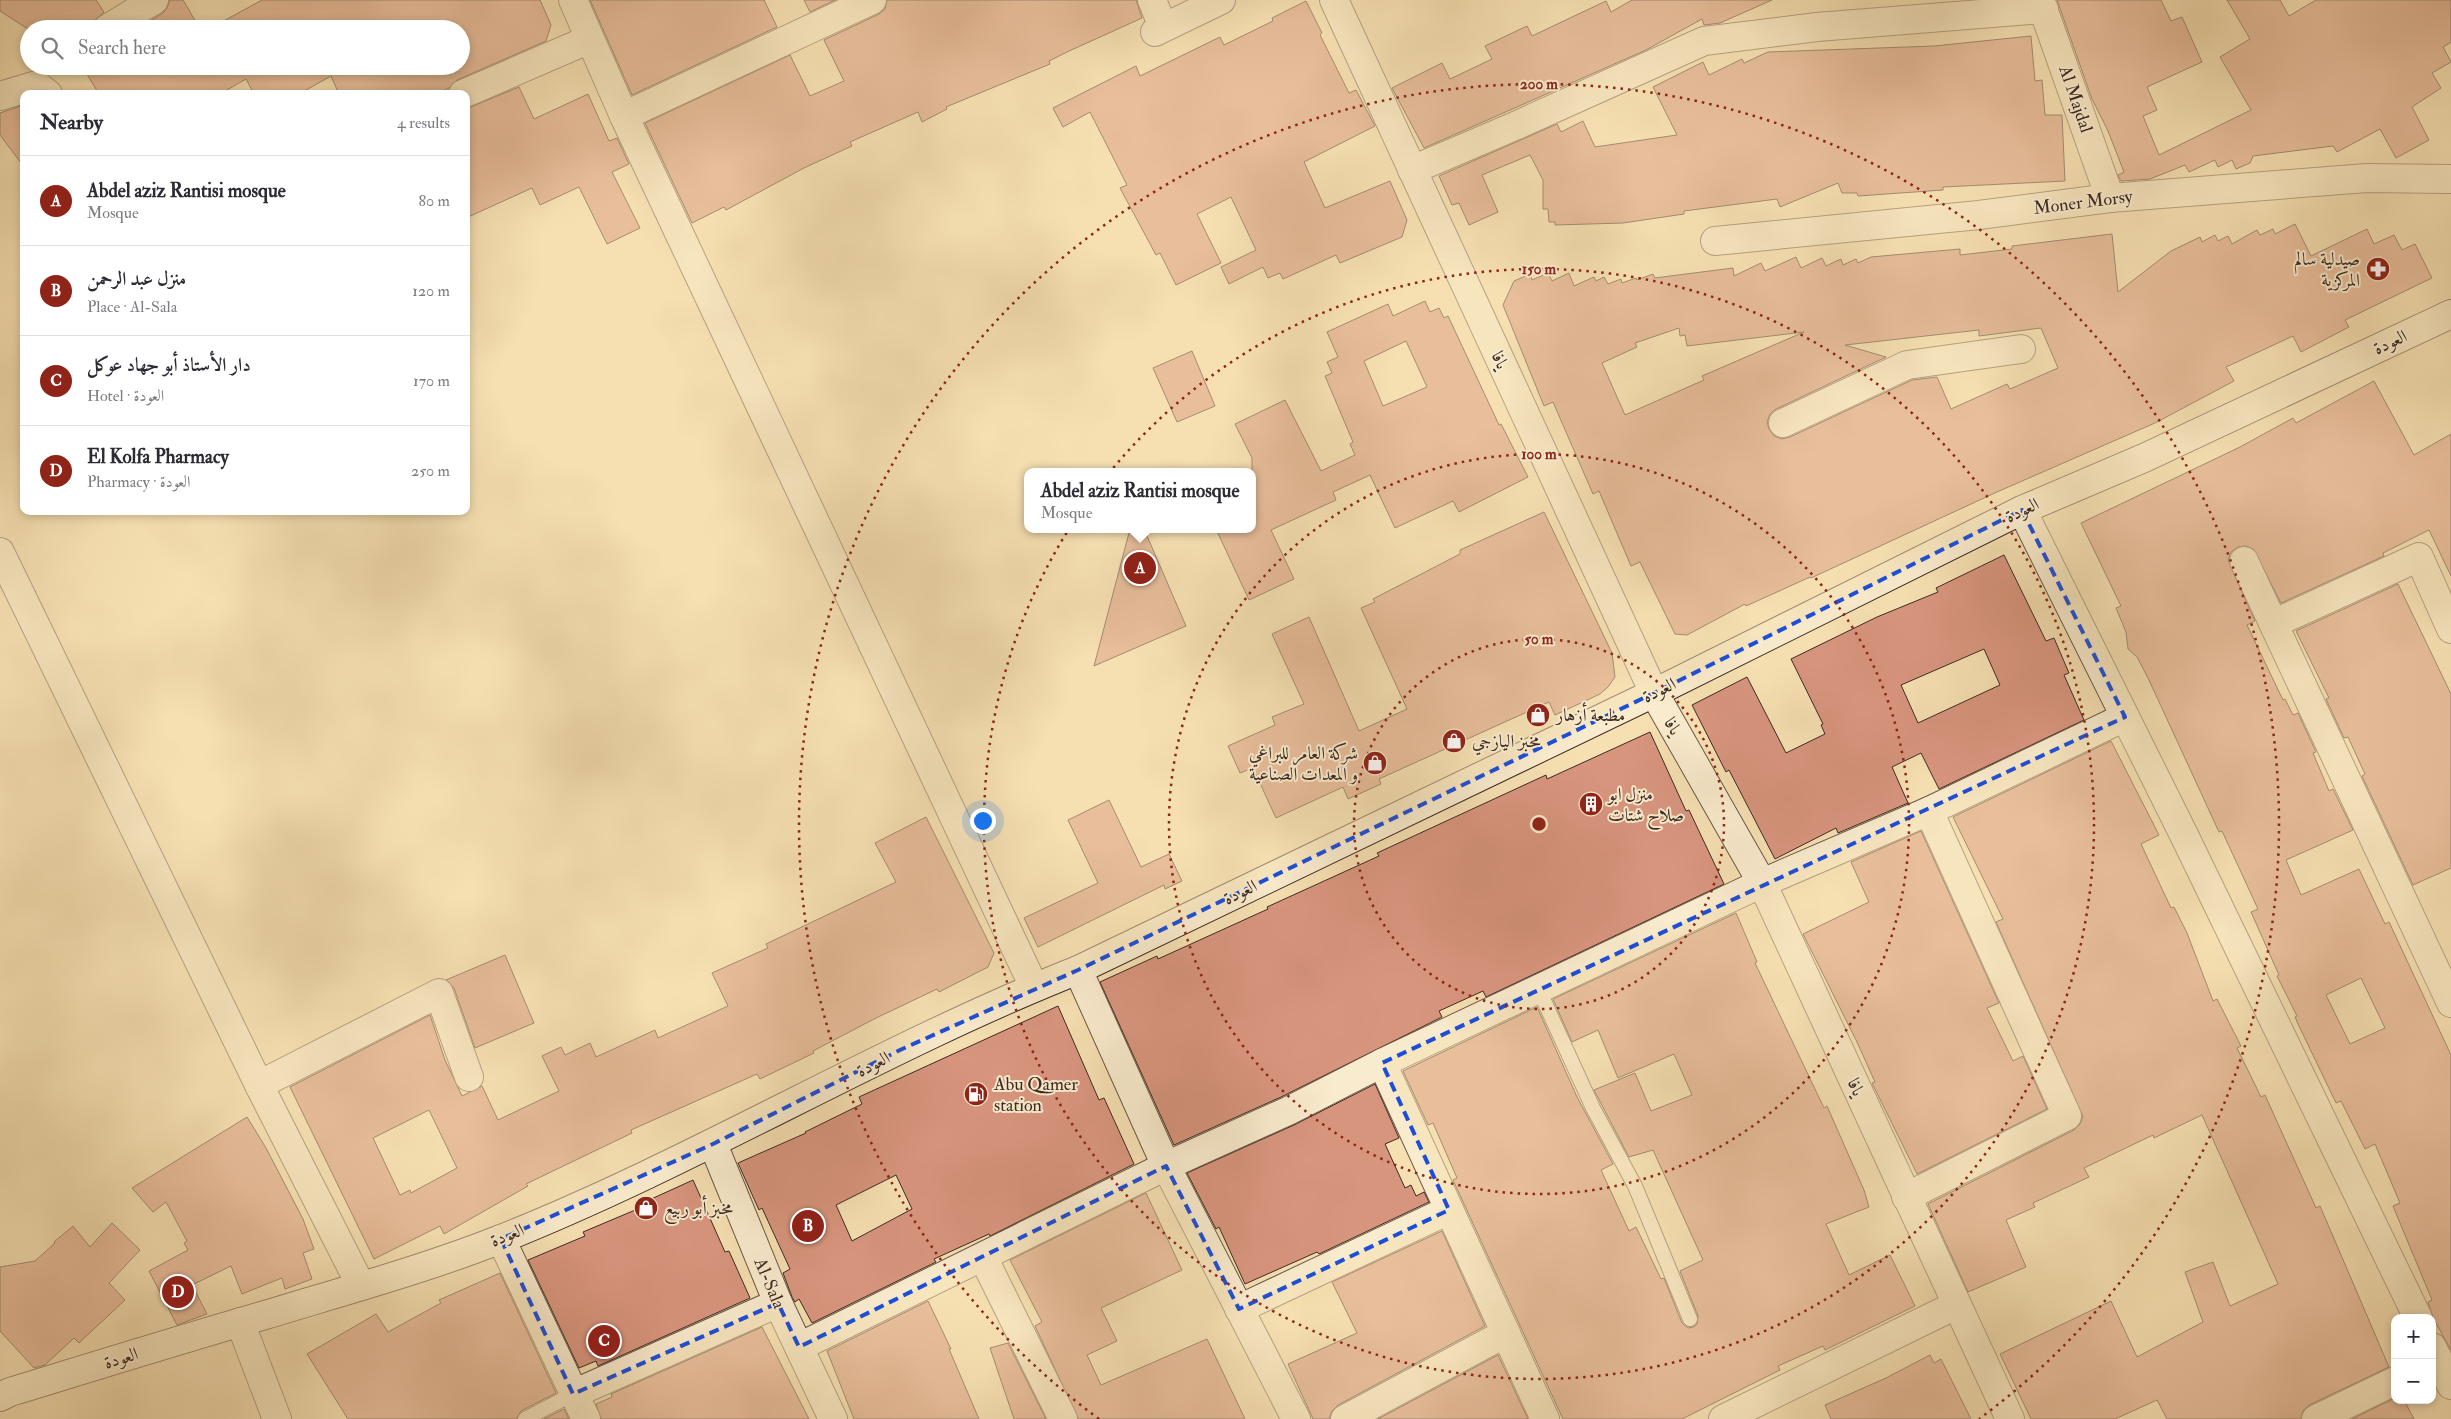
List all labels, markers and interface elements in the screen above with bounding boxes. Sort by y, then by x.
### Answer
search box [20,20,470,75]
icon: search [38,34,66,62]
text: Search here [78,36,166,60]
street label: Al Majdal [2053,62,2098,136]
text: 200 m [1520,75,1558,94]
text: Nearby [40,109,103,136]
text: 4 results [397,113,450,133]
text: Abdel aziz Rantisi mosque [87,179,286,203]
street label: Moner Morsy [2032,185,2135,220]
text: A [51,191,61,211]
text: 80 m [419,191,450,211]
text: Mosque [87,203,139,223]
place label: صيدلية سالم المركزية [2294,248,2360,292]
pharmacy icon: صيدلية سالم المركزية [2365,256,2391,282]
text: 150 m [1522,260,1556,279]
text: منزل عبد الرحمن [87,267,186,291]
text: B [51,281,61,301]
text: 120 m [412,281,450,301]
text: Place · Al-Sala [87,297,177,317]
street label: العودة [2370,325,2411,360]
street label: يافا [1486,348,1514,374]
text: دار الأستاذ أبو جهاد عوكل [87,353,251,377]
text: C [50,371,62,391]
text: 170 m [413,371,450,391]
text: Hotel · العودة [87,386,164,406]
text: El Kolfa Pharmacy [87,445,229,469]
text: 100 m [1521,445,1557,464]
text: D [49,461,63,481]
text: 250 m [411,461,450,481]
popup [1024,468,1256,533]
text: Pharmacy · العودة [87,472,190,492]
text: Abdel aziz Rantisi mosque [1041,479,1239,503]
street label: العودة [2002,493,2043,528]
text: Mosque [1041,503,1092,523]
pin: A [1124,549,1156,587]
text: 50 m [1525,630,1554,649]
street label: العودة [1639,672,1680,708]
shop icon: مطبعة أزهار [1525,702,1551,728]
place label: مطبعة أزهار [1554,702,1625,727]
street label: يافا [1658,713,1688,741]
shop icon: مخبز اليازجي [1441,728,1467,754]
place label: مخبز اليازجي [1472,730,1541,756]
place label: شركة العامر للبراغي و المعدات الصناعية [1249,742,1358,786]
shop icon: شركة العامر للبراغي و المعدات الصناعية [1362,750,1388,776]
place label: منزل ابو صلاح شتات [1606,783,1684,831]
building icon: منزل ابو صلاح شتات [1578,791,1604,817]
your location [970,808,996,834]
centre of rings [1530,815,1548,833]
street label: العودة [1220,874,1261,910]
street label: العودة [853,1046,894,1083]
place label: Abu Qamer station [993,1073,1078,1117]
street label: يافا [1842,1075,1870,1101]
fuel station icon: Abu Qamer station [963,1081,989,1107]
shop icon: مخبز أبو ربيع [633,1195,659,1221]
place label: مخبز أبو ربيع [664,1195,733,1224]
pin: B [792,1207,824,1245]
street label: العودة [487,1218,528,1253]
street label: Al-Sala [748,1253,791,1313]
pin: D [162,1273,194,1311]
map controls [2391,1314,2436,1404]
button: + [2391,1314,2436,1359]
pin: C [588,1322,620,1360]
street label: العودة [101,1342,141,1375]
button: − [2391,1359,2436,1404]

